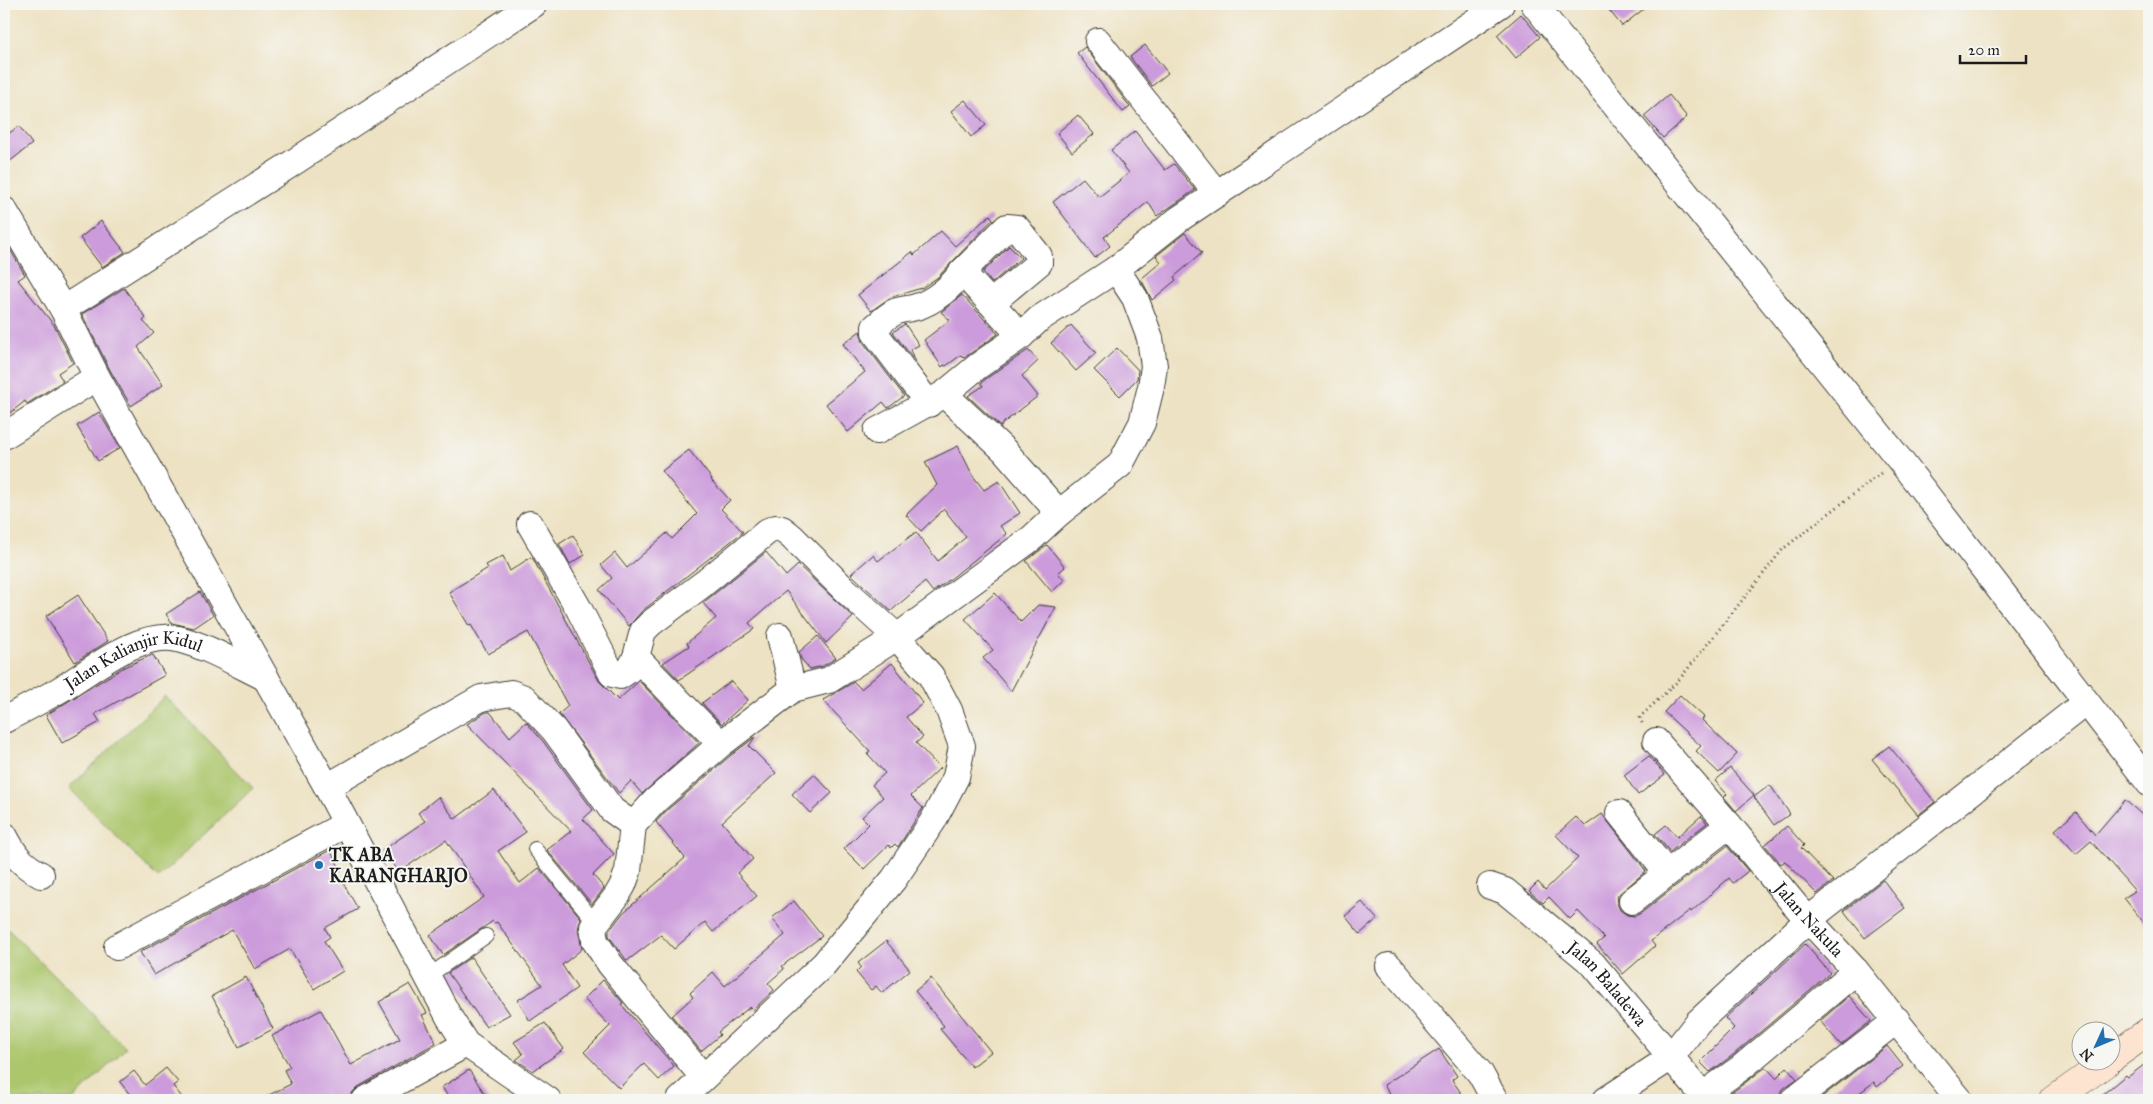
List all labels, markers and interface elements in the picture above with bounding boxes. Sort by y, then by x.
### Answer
scale bar [1960,32,2027,64]
text: 20 m [1968,41,2000,59]
street label: Jalan Kalianjir Kidul [59,626,206,697]
place label: TK ABA KARANGHARJO [328,844,468,888]
marker: TK ABA KARANGHARJO [313,859,325,871]
street label: Jalan Nakula [1767,876,1849,962]
street label: Jalan Baladewa [1560,935,1652,1031]
north arrow [2070,1022,2120,1072]
text: N [2077,1044,2097,1065]

